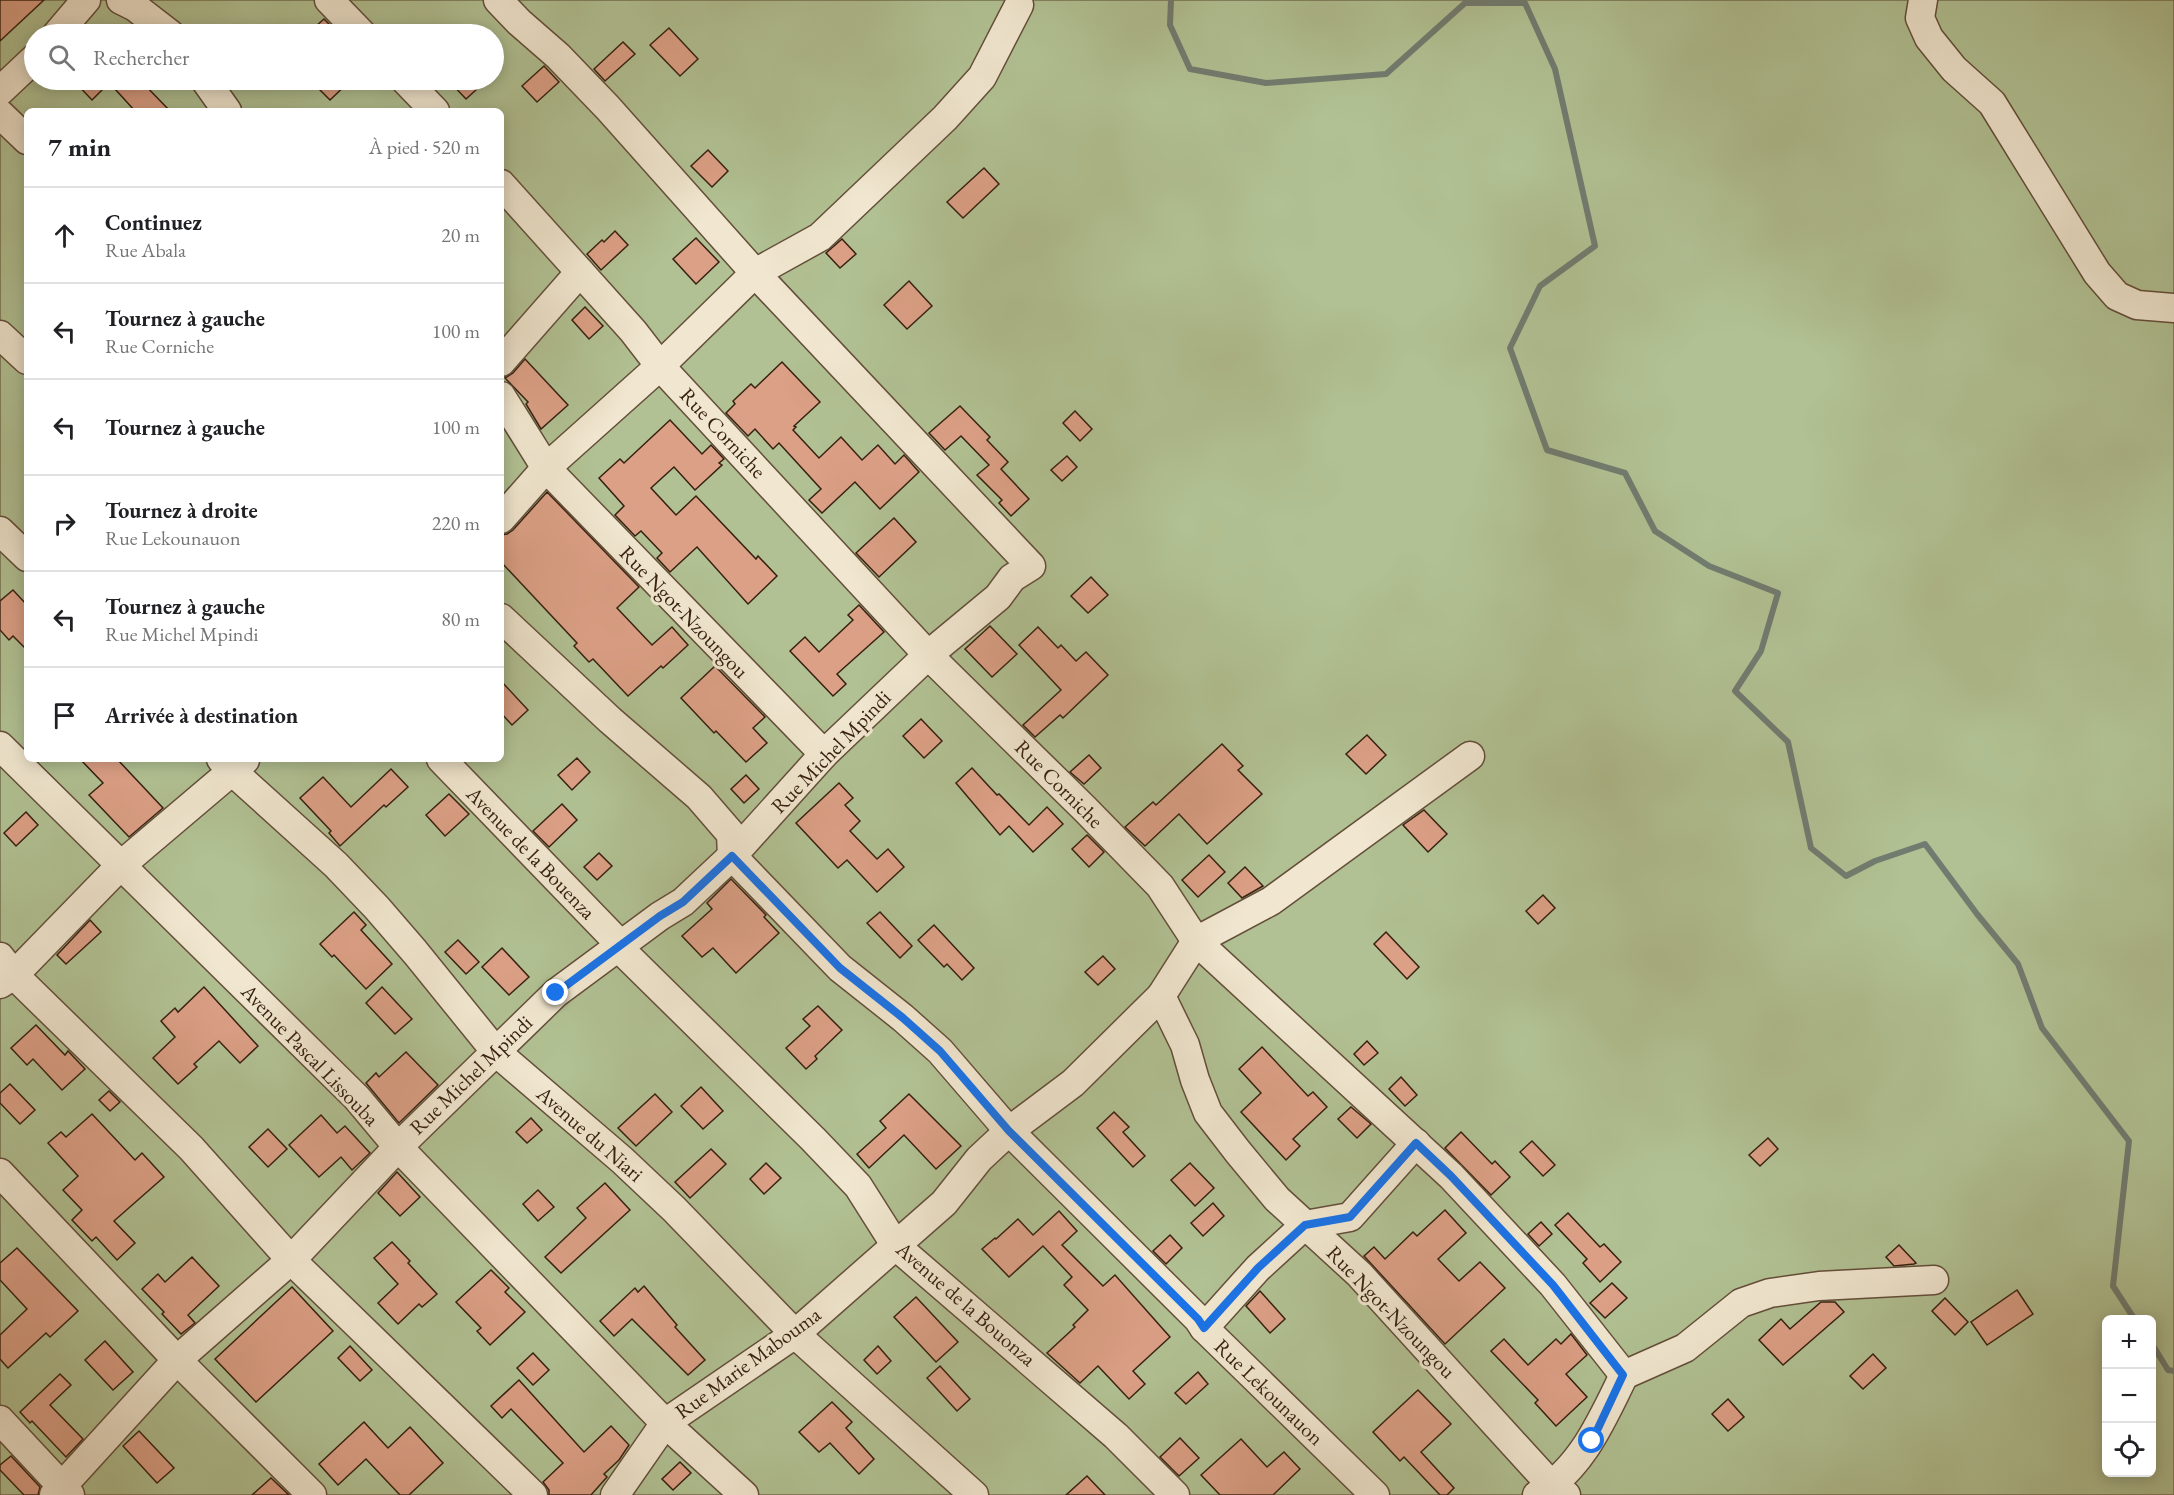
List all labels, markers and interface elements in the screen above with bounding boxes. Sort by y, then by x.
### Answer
search box [24,24,504,90]
icon: search [45,41,78,74]
text: Rechercher [93,43,189,72]
text: 7 min [48,130,111,164]
text: À pied · 520 m [369,134,480,160]
text: Continuez [105,208,202,237]
icon: ahead [48,219,81,252]
text: 20 m [441,222,480,248]
text: Rue Abala [105,237,186,263]
text: Tournez à gauche [105,304,265,333]
icon: left [48,315,81,348]
text: 100 m [432,318,480,344]
text: Rue Corniche [105,333,214,359]
street label: Rue Corniche [674,382,772,484]
icon: left [48,411,81,444]
text: Tournez à gauche [105,413,265,442]
text: 100 m [432,414,480,440]
text: Tournez à droite [105,496,258,525]
icon: right [48,507,81,540]
text: 220 m [432,510,480,536]
text: Rue Lekounauon [105,525,240,551]
street label: Rue Ngot-Nzoungou [614,539,755,684]
text: Tournez à gauche [105,592,265,621]
icon: left [48,603,81,636]
text: 80 m [441,606,480,632]
text: Rue Michel Mpindi [105,621,258,647]
street label: Rue Michel Mpindi [765,684,896,819]
icon: arrive [48,699,81,732]
text: Arrivée à destination [105,701,298,730]
street label: Rue Corniche [1009,734,1109,834]
street label: Avenue de la Bouenza [460,780,602,925]
street label: Avenue Pascal Lissouba [235,977,386,1132]
route end [542,979,568,1005]
street label: Rue Michel Mpindi [403,1009,538,1140]
street label: Avenue du Niari [531,1079,649,1187]
street label: Avenue de la Bouonza [890,1235,1042,1372]
street label: Rue Ngot-Nzoungou [1321,1239,1462,1384]
street label: Rue Marie Mabouma [669,1300,826,1425]
map controls [2102,1315,2156,1477]
button: + [2102,1315,2156,1369]
street label: Rue Lekounauon [1209,1333,1330,1451]
button: − [2102,1369,2156,1423]
button: locate [2102,1423,2156,1477]
route start [1578,1427,1604,1453]

